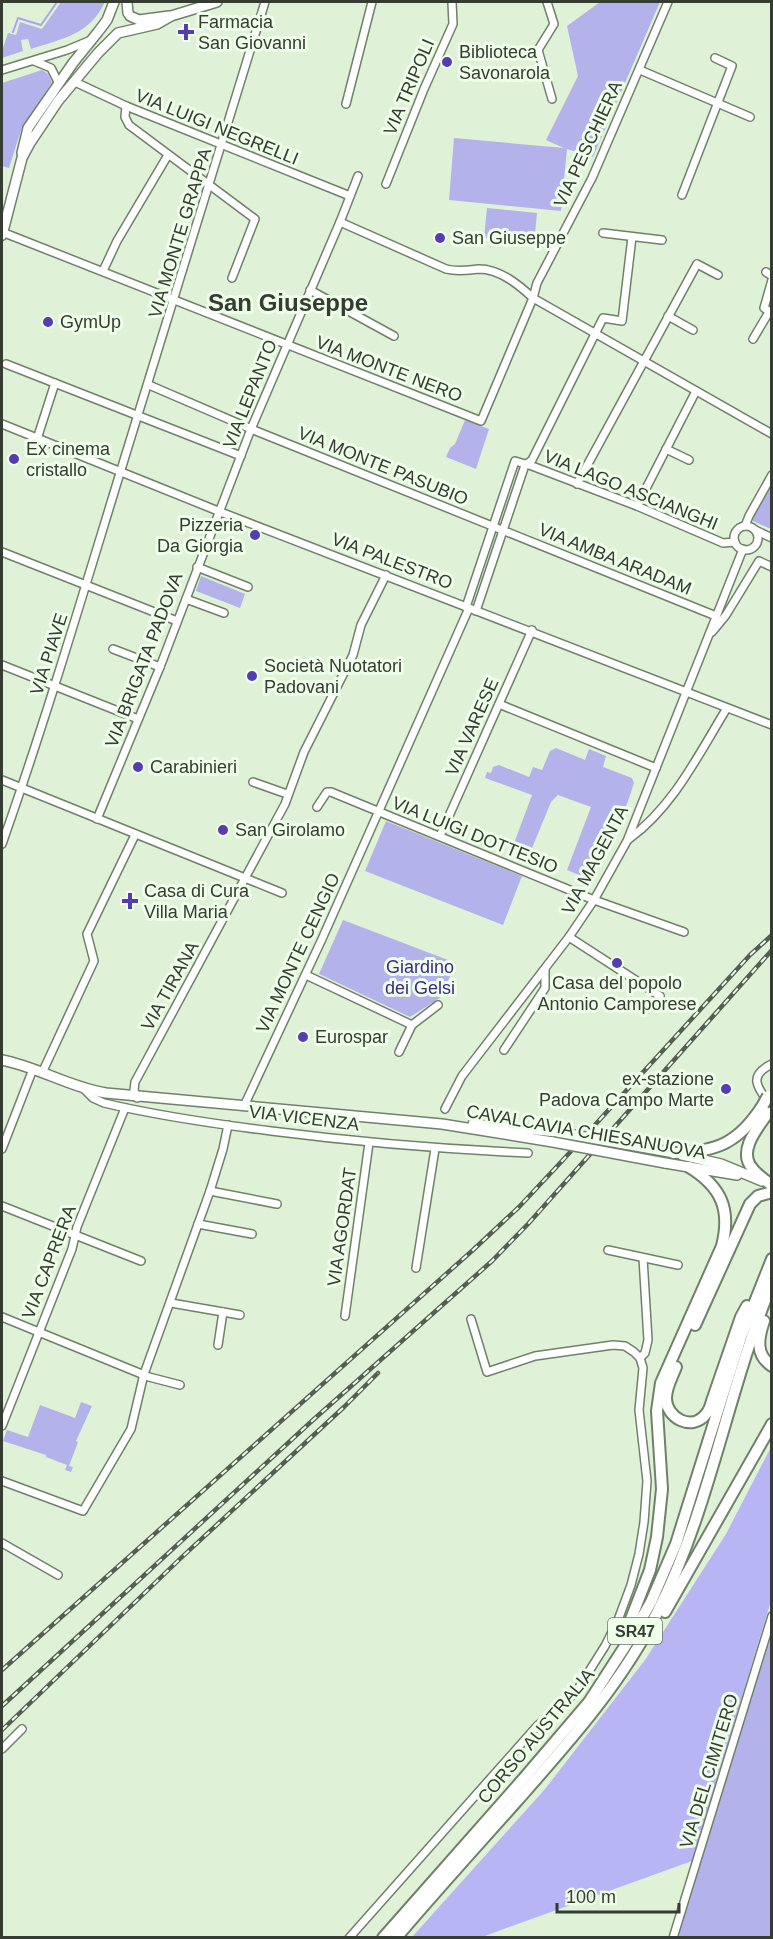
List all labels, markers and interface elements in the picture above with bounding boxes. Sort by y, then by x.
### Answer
place label: Farmacia San Giovanni [198,12,306,53]
marker: Farmacia San Giovanni [179,25,193,39]
street label: VIA TRIPOLI [380,36,438,138]
place label: Biblioteca Savonarola [459,42,551,83]
marker: Biblioteca Savonarola [440,55,454,69]
street label: VIA PESCHIERA [550,78,626,210]
street label: VIA LUIGI NEGRELLI [133,85,301,169]
street label: VIA MONTE GRAPPA [145,146,215,320]
place label: San Giuseppe [452,228,566,248]
marker: San Giuseppe [433,231,447,245]
district label: San Giuseppe [208,289,368,316]
place label: GymUp [60,312,121,332]
marker: GymUp [41,315,55,329]
street label: VIA MONTE NERO [313,332,465,406]
street label: VIA LEPANTO [219,337,281,451]
street label: VIA MONTE PASUBIO [295,423,471,509]
place label: Ex cinema cristallo [26,439,111,480]
street label: VIA LAGO ASCIANGHI [541,446,721,534]
marker: Ex cinema cristallo [7,452,21,466]
place label: Pizzeria Da Giorgia [157,515,244,556]
street label: VIA AMBA ARADAM [536,519,694,599]
marker: Pizzeria Da Giorgia [248,528,262,542]
street label: VIA PALESTRO [329,529,455,593]
street label: VIA BRIGATA PADOVA [101,570,187,750]
street label: VIA PIAVE [26,611,72,697]
place label: Società Nuotatori Padovani [264,656,402,697]
marker: Società Nuotatori Padovani [245,669,259,683]
street label: VIA VARESE [442,675,502,779]
place label: Carabinieri [150,757,237,777]
marker: Carabinieri [131,760,145,774]
street label: VIA LUIGI DOTTESIO [389,793,561,877]
street label: VIA MAGENTA [558,802,632,918]
place label: San Girolamo [235,820,345,840]
marker: San Girolamo [216,823,230,837]
street label: VIA MONTE CENGIO [252,870,344,1036]
place label: Casa di Cura Villa Maria [144,881,250,922]
marker: Casa di Cura Villa Maria [121,892,139,910]
street label: VIA TIRANA [137,938,203,1034]
marker: Casa del popolo Antonio Camporese [610,956,624,970]
park label: Giardino dei Gelsi [385,957,455,998]
place label: Casa del popolo Antonio Camporese [537,973,697,1014]
place label: Eurospar [315,1027,388,1047]
marker: Eurospar [296,1030,310,1044]
place label: ex-stazione Padova Campo Marte [539,1069,714,1110]
marker: ex-stazione Padova Campo Marte [719,1082,733,1096]
street label: VIA VICENZA [248,1101,360,1135]
street label: CAVALCAVIA CHIESANUOVA [465,1101,707,1163]
street label: VIA AGORDAT [324,1166,360,1288]
street label: VIA CAPRERA [18,1202,80,1322]
road number: SR47 [608,1618,662,1644]
street label: CORSO AUSTRALIA [474,1664,598,1808]
street label: VIA DEL CIMITERO [676,1691,742,1851]
scale bar [557,1876,678,1914]
text: 100 m [566,1887,616,1907]

